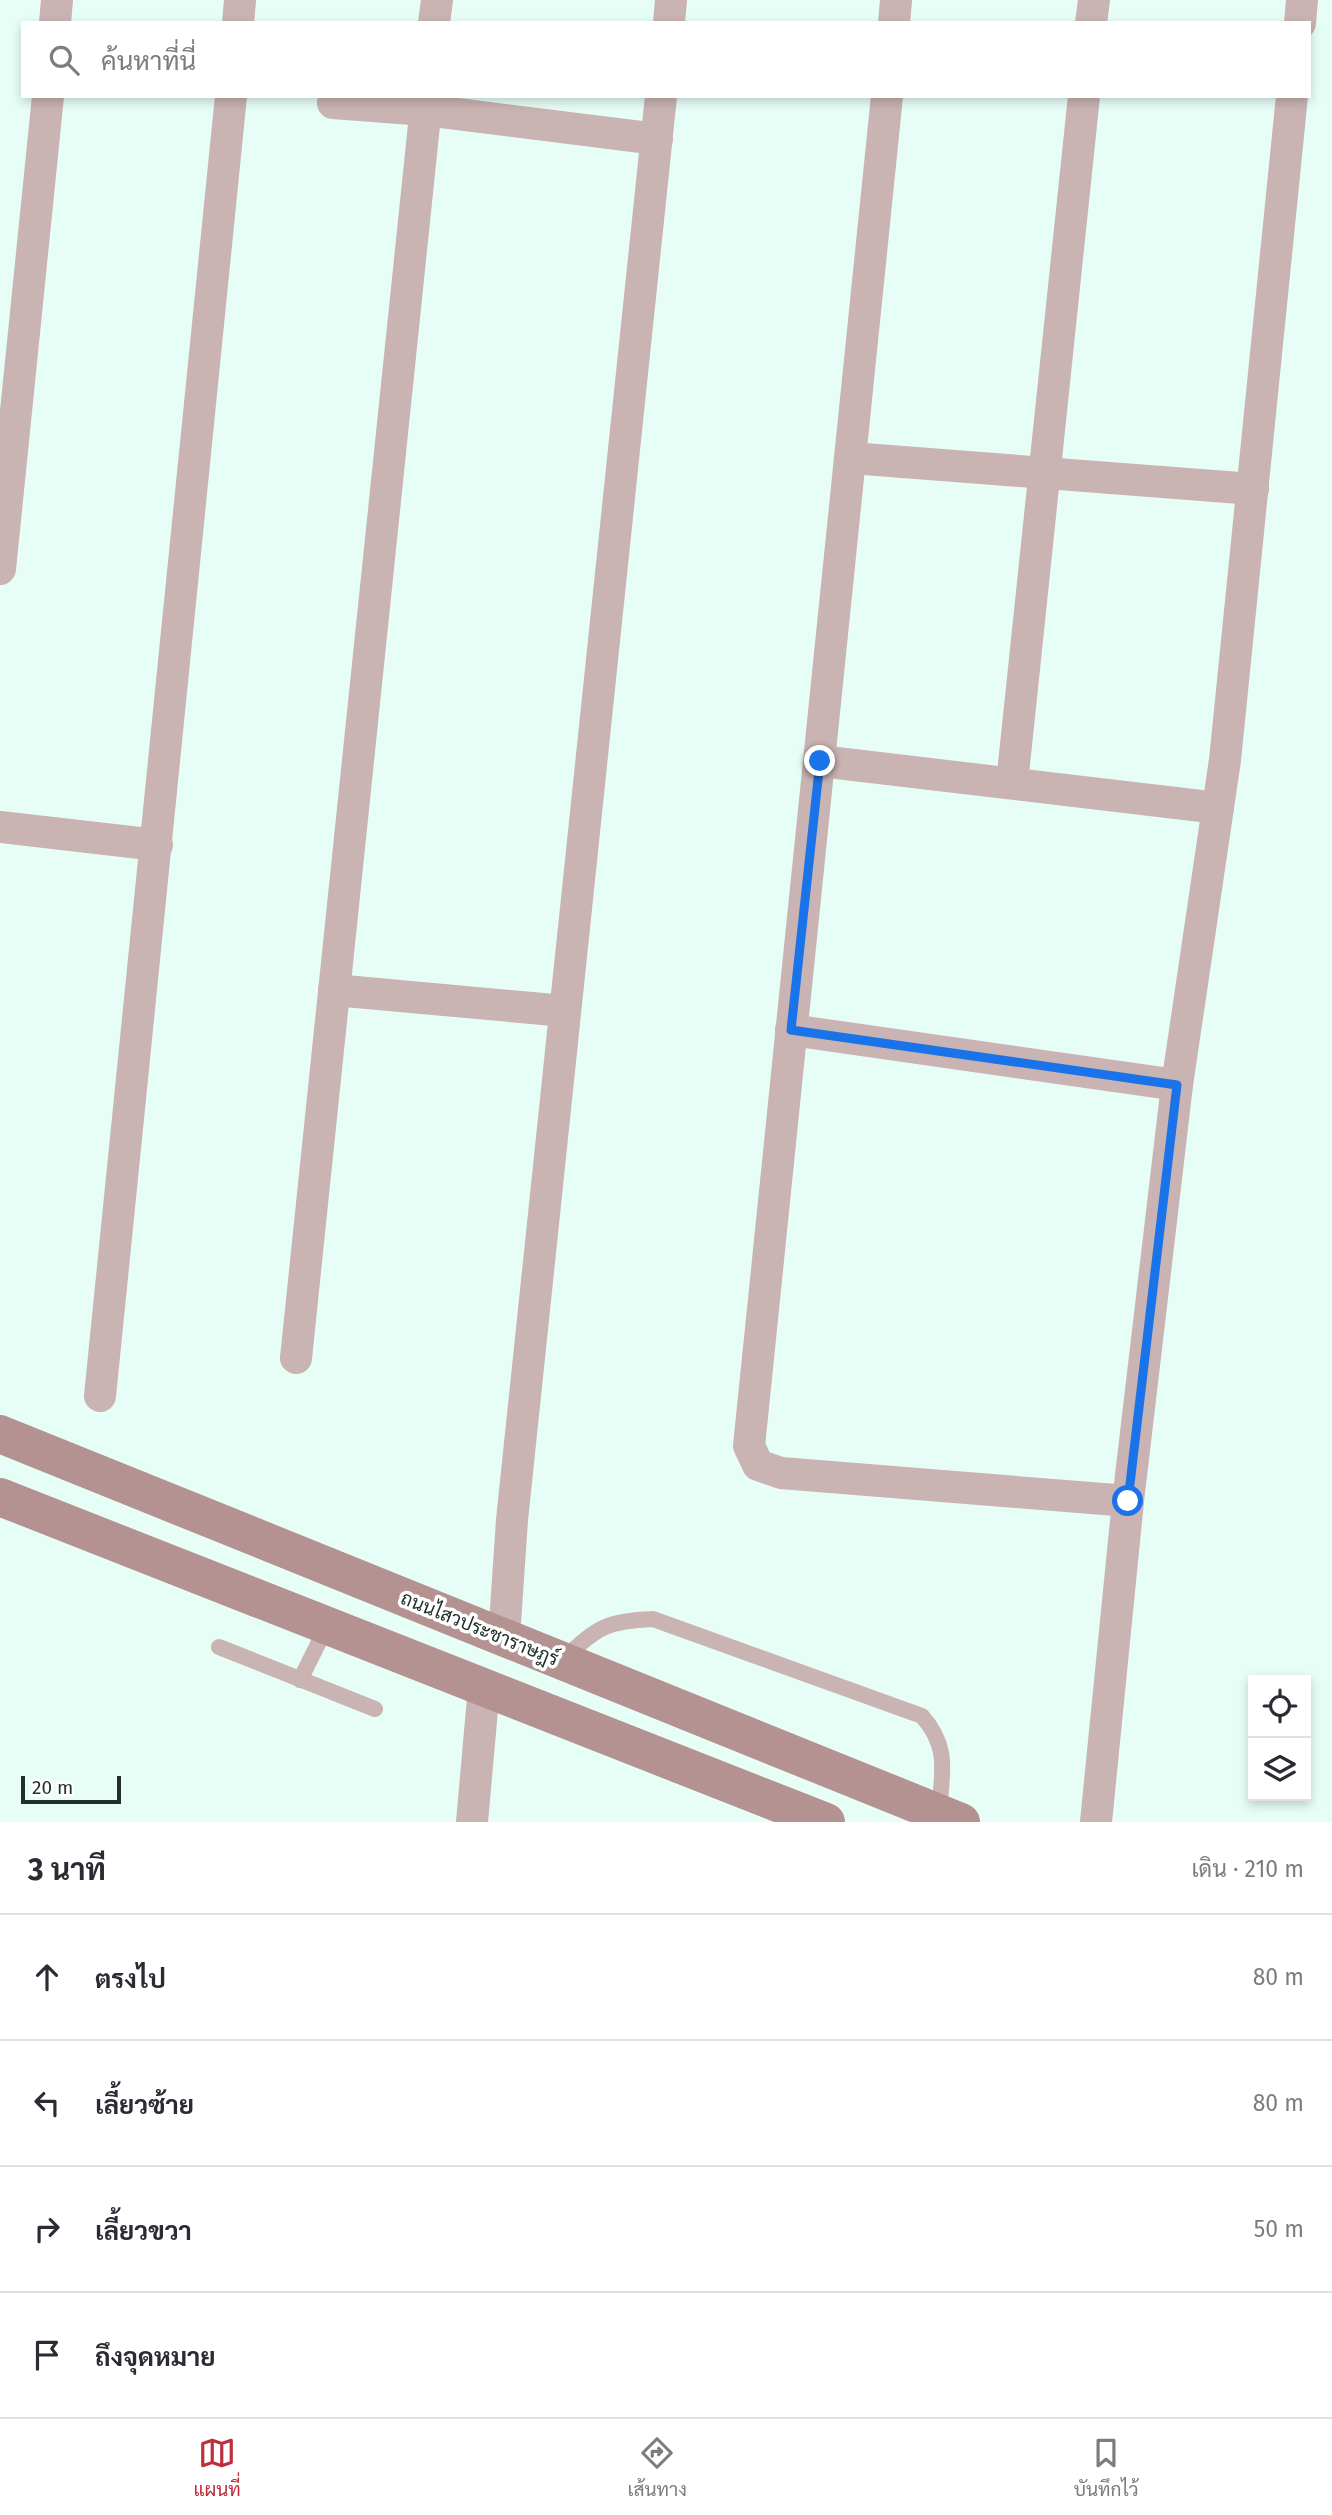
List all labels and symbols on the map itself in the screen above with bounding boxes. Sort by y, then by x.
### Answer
route end [804,745,835,776]
route start [1112,1485,1143,1516]
street label: ถนนไสวประชาราษฎร์ [397,1585,562,1672]
scale bar [21,1773,121,1805]

